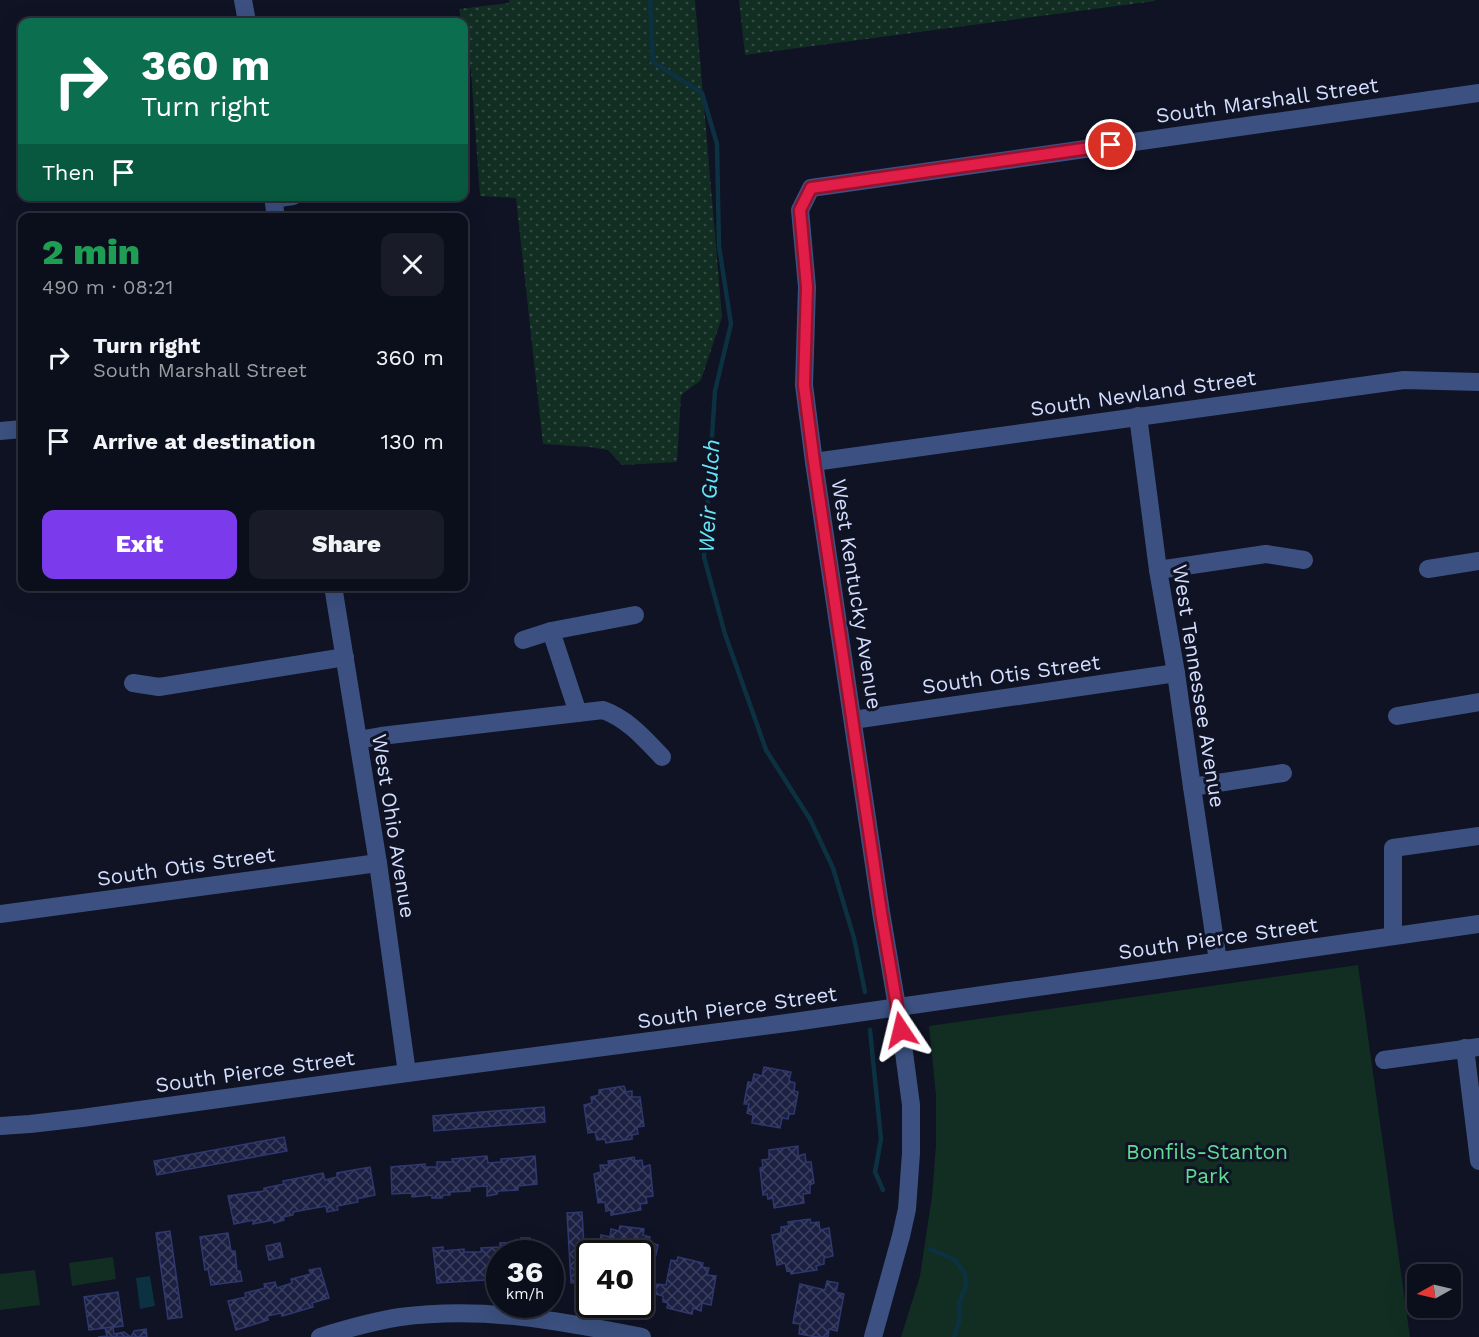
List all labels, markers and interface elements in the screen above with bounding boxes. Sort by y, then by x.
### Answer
text: 360 m [141,41,270,90]
icon: right [42,42,120,120]
street label: South Marshall Street [1154,72,1380,128]
text: Turn right [141,91,270,123]
pin [1085,119,1136,170]
icon: arrive [1094,128,1127,161]
icon: arrive [107,156,140,189]
text: Then [42,160,95,185]
text: 2 min [42,231,140,273]
button: close [381,233,444,296]
text: 490 m · 08:21 [42,275,173,299]
text: Turn right [93,333,200,358]
icon: right [42,341,75,374]
text: 360 m [376,345,444,370]
text: South Marshall Street [93,358,307,382]
street label: South Newland Street [1029,365,1258,421]
icon: arrive [42,425,75,458]
text: Arrive at destination [93,429,316,454]
text: 130 m [380,429,444,454]
water label: Weir Gulch [694,438,724,554]
street label: West Kentucky Avenue [826,477,888,711]
button: Exit [42,510,237,579]
button: Share [249,510,444,579]
street label: West Tennessee Avenue [1167,563,1231,809]
street label: South Otis Street [920,649,1102,699]
street label: West Ohio Avenue [367,732,421,920]
street label: South Otis Street [95,841,277,891]
street label: South Pierce Street [1117,912,1319,964]
street label: South Pierce Street [636,981,838,1033]
position arrow [869,998,933,1062]
street label: South Pierce Street [154,1045,356,1097]
park label: Bonfils-Stanton Park [1126,1139,1288,1188]
speed limit sign: 40 [576,1240,654,1318]
text: 36 [507,1254,543,1289]
north arrow [1407,1264,1461,1318]
map controls [1407,1264,1461,1318]
text: km/h [506,1285,544,1303]

